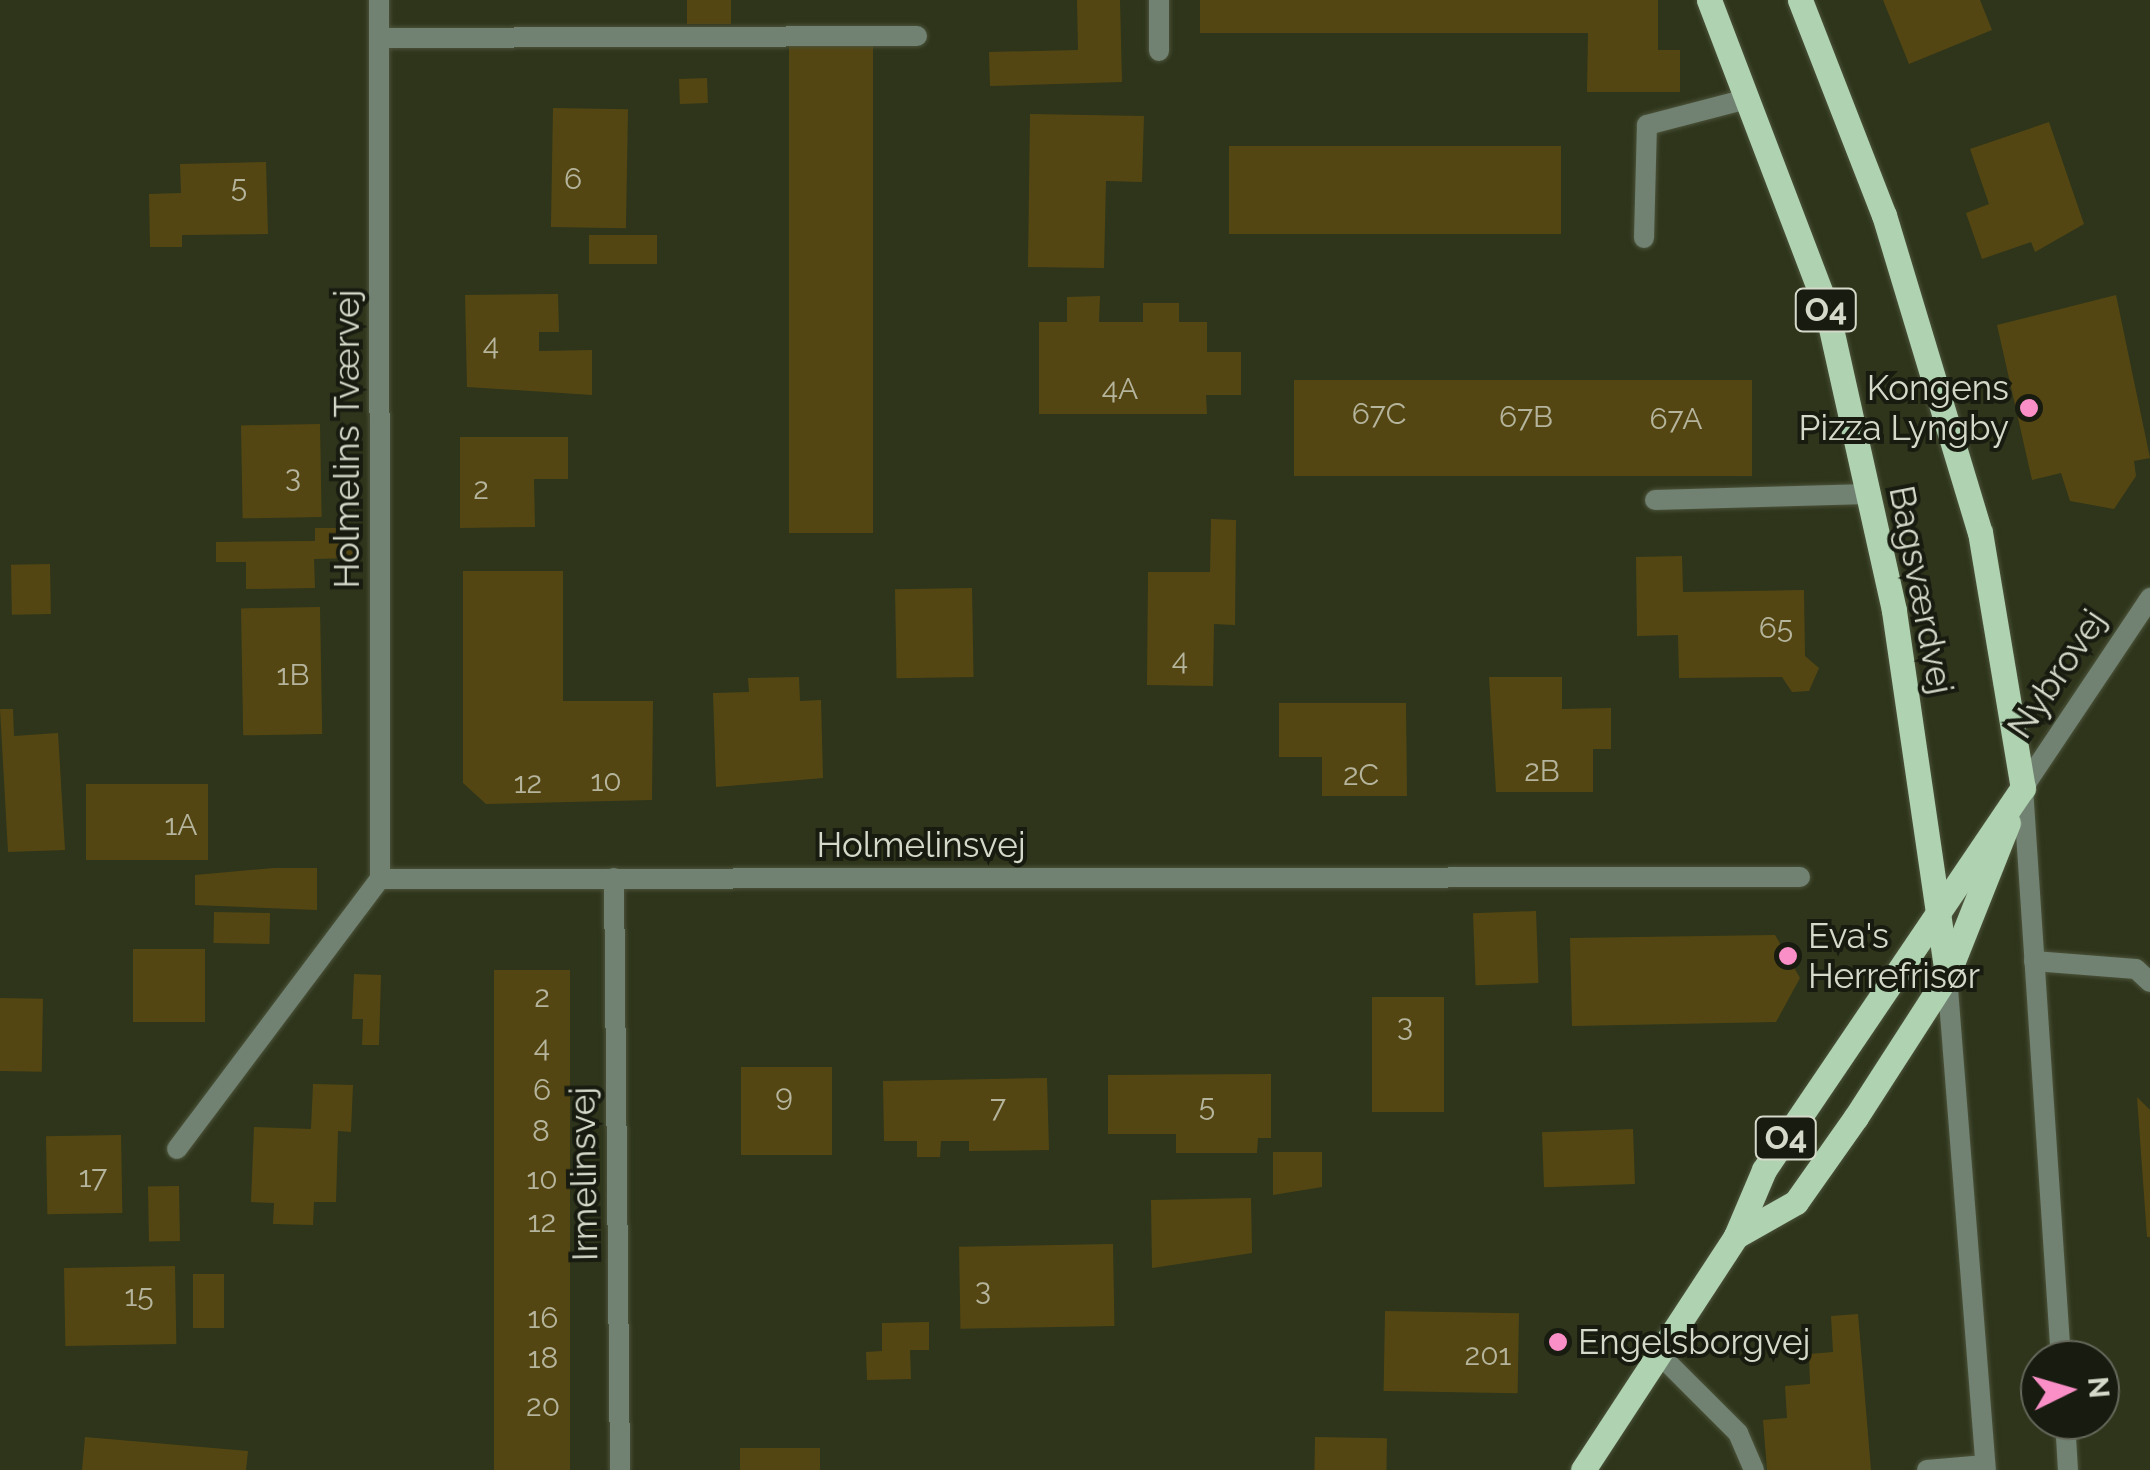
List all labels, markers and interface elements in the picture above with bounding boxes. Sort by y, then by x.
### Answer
house number: 6 [564,161,582,197]
house number: 5 [231,169,247,205]
road number: O4 [1794,283,1858,337]
street label: Holmelins Tværvej [326,289,368,589]
house number: 4 [483,327,499,363]
place label: Kongens Pizza Lyngby [1799,367,2009,449]
house number: 4A [1102,371,1138,407]
house number: 67C [1352,396,1406,432]
marker: Kongens Pizza Lyngby [2018,397,2040,419]
house number: 67B [1499,399,1553,435]
house number: 67A [1649,401,1703,437]
house number: 3 [285,459,301,495]
house number: 2 [473,471,489,507]
street label: Bagsværdvej [1880,482,1962,698]
street label: Nybrovej [1999,602,2115,746]
house number: 65 [1759,610,1793,646]
house number: 4 [1172,642,1188,678]
house number: 1B [277,657,309,693]
house number: 2B [1524,753,1560,789]
house number: 2C [1343,757,1379,793]
house number: 10 [590,763,622,799]
house number: 12 [514,765,542,801]
house number: 1A [164,807,198,843]
street label: Holmelinsvej [816,824,1026,866]
place label: Eva's Herrefrisør [1808,915,1980,997]
marker: Eva's Herrefrisør [1777,945,1799,967]
house number: 2 [534,979,550,1015]
house number: 3 [1397,1008,1413,1044]
house number: 4 [534,1029,550,1065]
house number: 6 [533,1072,551,1108]
house number: 9 [775,1077,793,1113]
street label: Irmelinsvej [561,1087,607,1261]
house number: 5 [1199,1088,1215,1124]
house number: 7 [990,1089,1006,1125]
road number: O4 [1754,1111,1818,1165]
house number: 8 [532,1113,550,1149]
house number: 17 [79,1159,107,1195]
house number: 10 [526,1161,558,1197]
house number: 12 [528,1204,556,1240]
house number: 3 [975,1272,991,1308]
house number: 15 [124,1278,154,1314]
house number: 16 [528,1300,558,1336]
place label: Engelsborgvej [1578,1321,1810,1363]
marker: Engelsborgvej [1547,1331,1569,1353]
house number: 201 [1465,1337,1511,1373]
house number: 18 [528,1340,558,1376]
north arrow [2020,1340,2120,1440]
text: N [2081,1375,2116,1400]
house number: 20 [526,1388,560,1424]

